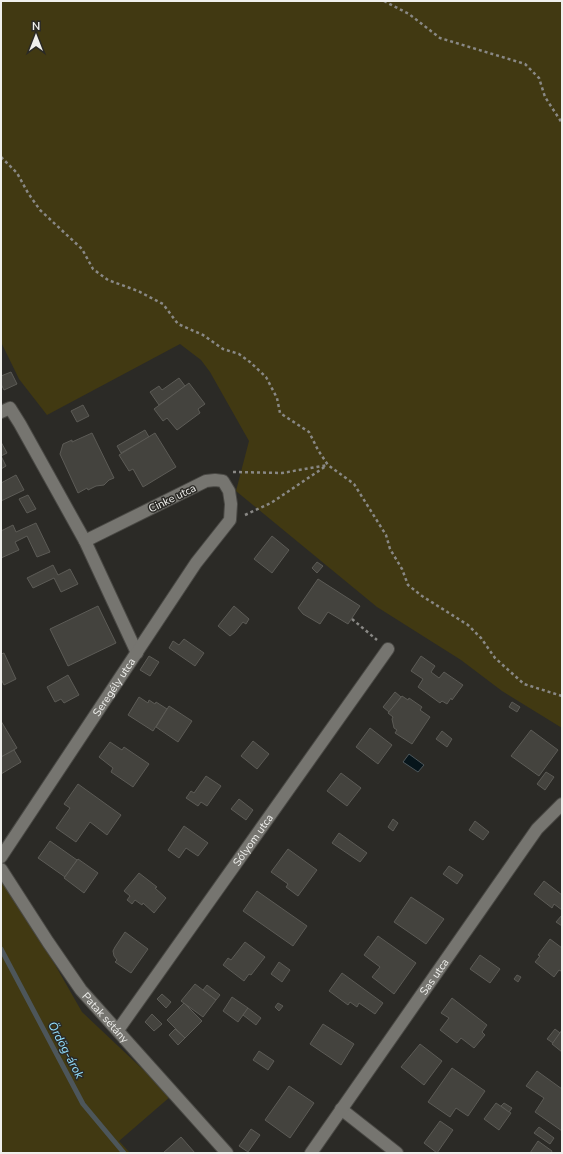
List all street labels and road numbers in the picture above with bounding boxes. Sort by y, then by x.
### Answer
street label: Cinke utca [146,480,199,516]
street label: Seregély utca [89,655,139,719]
street label: Sólyom utca [229,811,277,869]
street label: Sas utca [416,955,453,998]
street label: Patak sétány [79,989,132,1047]

